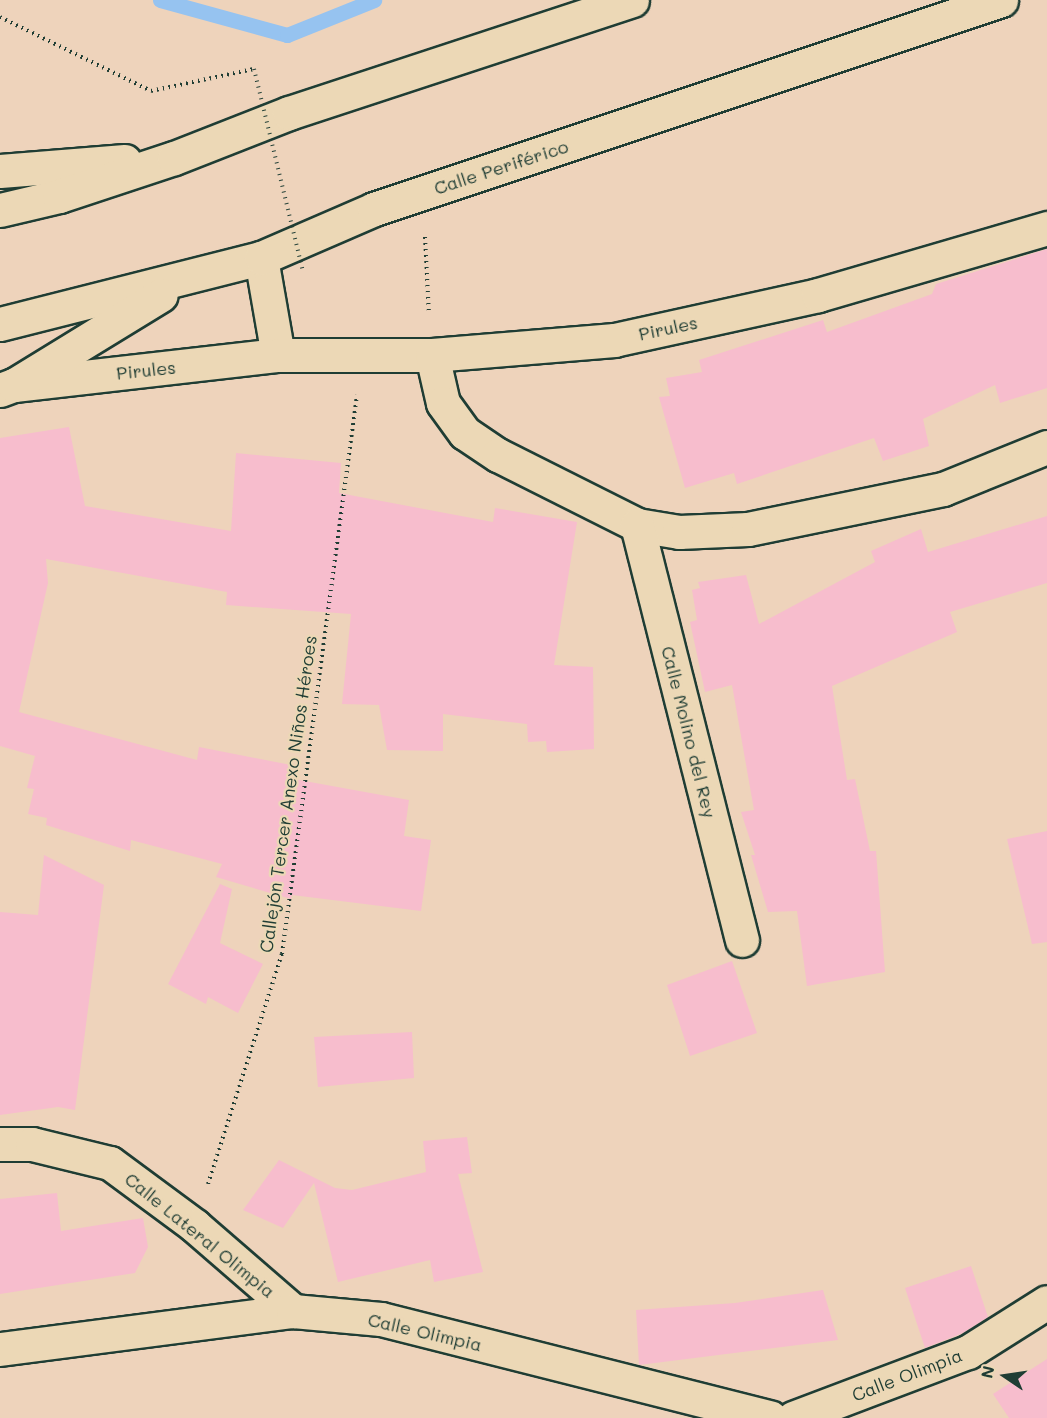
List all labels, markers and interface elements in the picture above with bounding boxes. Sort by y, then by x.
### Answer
street label: Calle Periférico [431,135,571,199]
street label: Pirules [637,311,699,345]
street label: Pirules [115,356,177,384]
street label: Callejón Tercer Anexo Niños Héroes [255,634,321,954]
street label: Calle Molino del Rey [657,644,721,820]
street label: Calle Lateral Olimpia [121,1168,279,1302]
street label: Calle Olimpia [366,1308,484,1356]
street label: Calle Olimpia [849,1344,965,1406]
north arrow [975,1346,1035,1406]
text: N [975,1364,999,1380]

